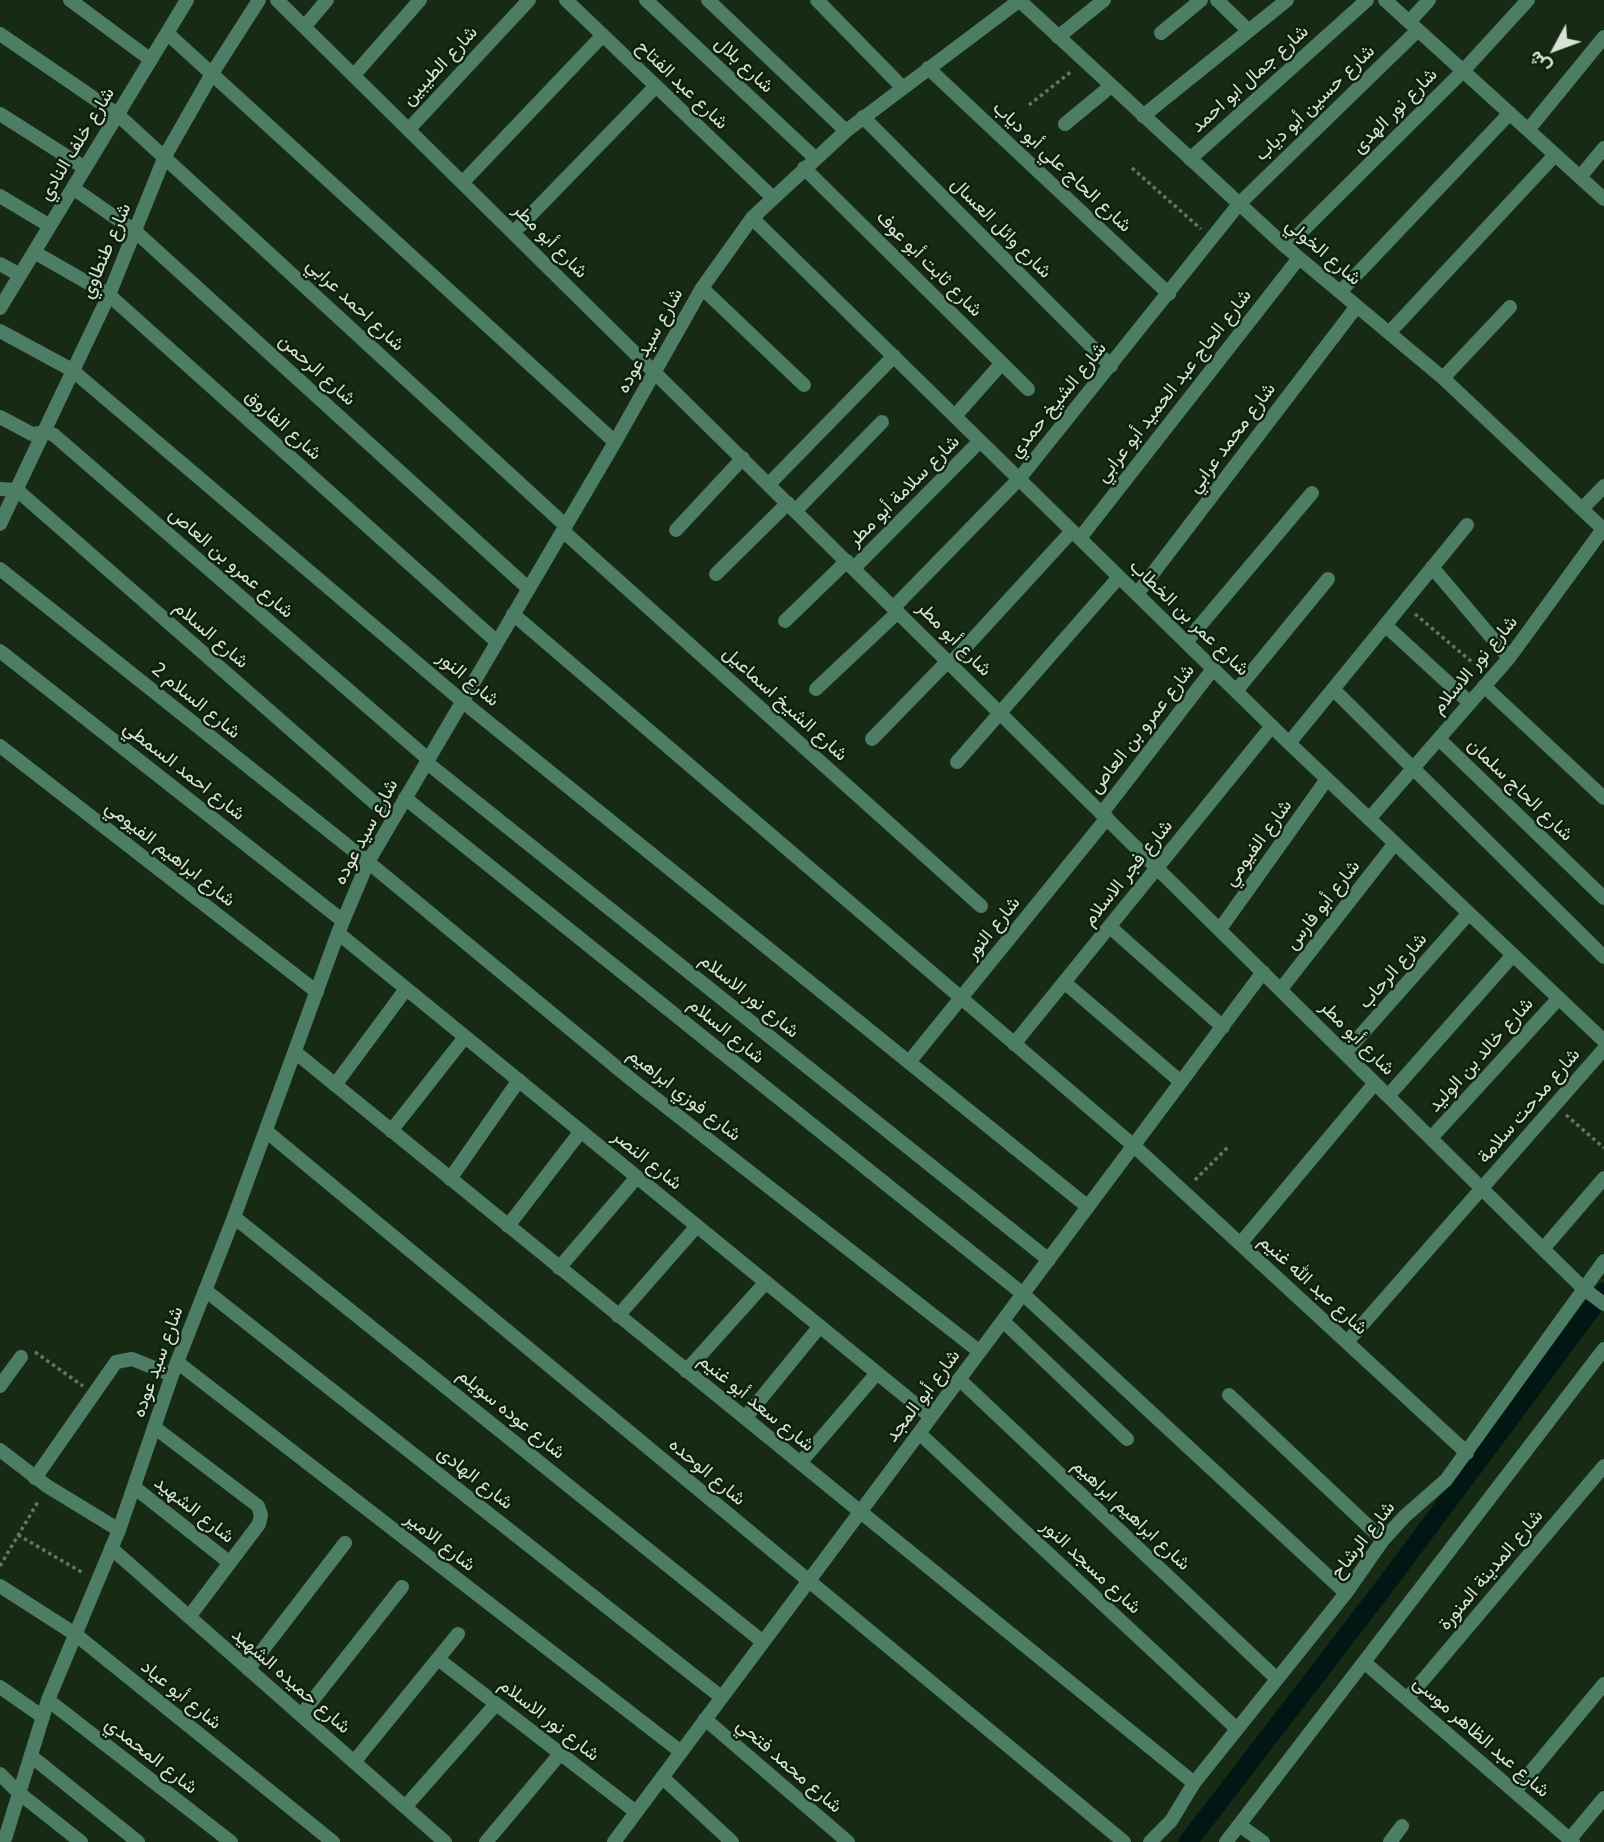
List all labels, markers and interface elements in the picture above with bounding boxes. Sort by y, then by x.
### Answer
north arrow [1520,14,1590,84]
street label: شارع جمال ابو احمد [1186,20,1314,138]
street label: شارع الطيبين [397,21,483,111]
street label: شارع بلال [710,32,778,98]
street label: شارع عبد الفتاح [631,35,733,135]
street label: شارع حسين أبو دياب [1250,40,1380,166]
text: ش [1522,46,1556,80]
street label: شارع نور الهدى [1348,64,1442,158]
street label: شارع خلف النادي [34,83,120,205]
street label: شارع الحاج علي أبو دياب [988,97,1136,237]
street label: شارع وائل العسال [946,173,1056,283]
street label: شارع أبو مطر [508,199,592,283]
street label: شارع طنطاوي [76,200,136,302]
street label: شارع ثابت أبو عوف [871,206,987,322]
street label: شارع الخولي [1280,214,1366,290]
street label: شارع احمد عرابي [301,254,409,356]
street label: شارع سيد عوده [612,285,688,397]
street label: شارع الحاج عبد الحميد أبو عرابي [1091,285,1257,487]
street label: شارع الرحمن [274,329,360,411]
street label: شارع الشيخ حمدي [1004,338,1112,462]
street label: شارع محمد عرابي [1183,378,1281,498]
street label: شارع الفاروق [240,385,326,465]
street label: شارع سلامة أبو مطر [844,431,964,551]
street label: شارع عمرو بن العاص [164,503,298,623]
street label: شارع عمر بن الخطاب [1124,555,1254,681]
street label: شارع السلام [169,596,253,674]
street label: شارع أبو مطر [912,597,996,681]
street label: شارع نور الاسلام [1427,611,1523,719]
street label: شارع الشيخ اسماعيل [718,642,852,766]
street label: شارع النور [432,646,504,712]
street label: شارع السلام 2 [147,658,245,744]
street label: شارع عمرو بن العاص [1084,660,1200,798]
street label: شارع احمد السمطي [119,716,249,826]
street label: شارع الحاج سلمان [1462,734,1578,846]
street label: شارع سيد عوده [329,775,403,889]
street label: شارع الفيومي [1219,795,1297,891]
street label: شارع ابراهيم الفيومي [100,796,240,912]
street label: شارع فجر الاسلام [1078,815,1178,931]
street label: شارع أبو فارس [1281,856,1365,954]
street label: شارع النور [961,892,1025,964]
street label: شارع الرحاب [1354,928,1432,1014]
street label: شارع نور الاسلام [695,949,803,1043]
street label: شارع السلام [683,993,769,1069]
street label: شارع خالد بن الوليد [1424,993,1538,1117]
street label: شارع أبو مطر [1315,996,1399,1080]
street label: شارع فوزي ابراهيم [623,1044,745,1146]
street label: شارع مدحت سلامة [1473,1044,1585,1168]
street label: شارع النصر [608,1125,686,1195]
street label: شارع عبد الله غنيم [1254,1230,1372,1340]
street label: شارع سيد عوده [127,1303,189,1421]
street label: شارع أبو المجد [881,1345,965,1447]
street label: شارع سعد أبو غنيم [693,1349,819,1457]
street label: شارع عوده سويلم [453,1364,569,1464]
street label: شارع الوحده [664,1433,750,1511]
street label: شارع الهادى [433,1441,517,1515]
street label: شارع ابراهيم ابراهيم [1067,1454,1195,1576]
street label: شارع الشهيد [149,1472,239,1548]
street label: شارع الرشاح [1326,1497,1400,1583]
street label: شارع المدينة المنورة [1434,1505,1548,1635]
street label: شارع الامير [400,1507,480,1577]
street label: شارع مسجد النور [1036,1515,1146,1619]
street label: شارع حميده الشهيد [227,1623,355,1739]
street label: شارع أبو عياد [136,1655,226,1735]
street label: شارع عبد الظاهر موسى [1408,1671,1554,1803]
street label: شارع نور الاسلام [494,1674,604,1766]
street label: شارع المحمدي [100,1713,202,1799]
street label: شارع محمد فتحي [731,1714,847,1818]

